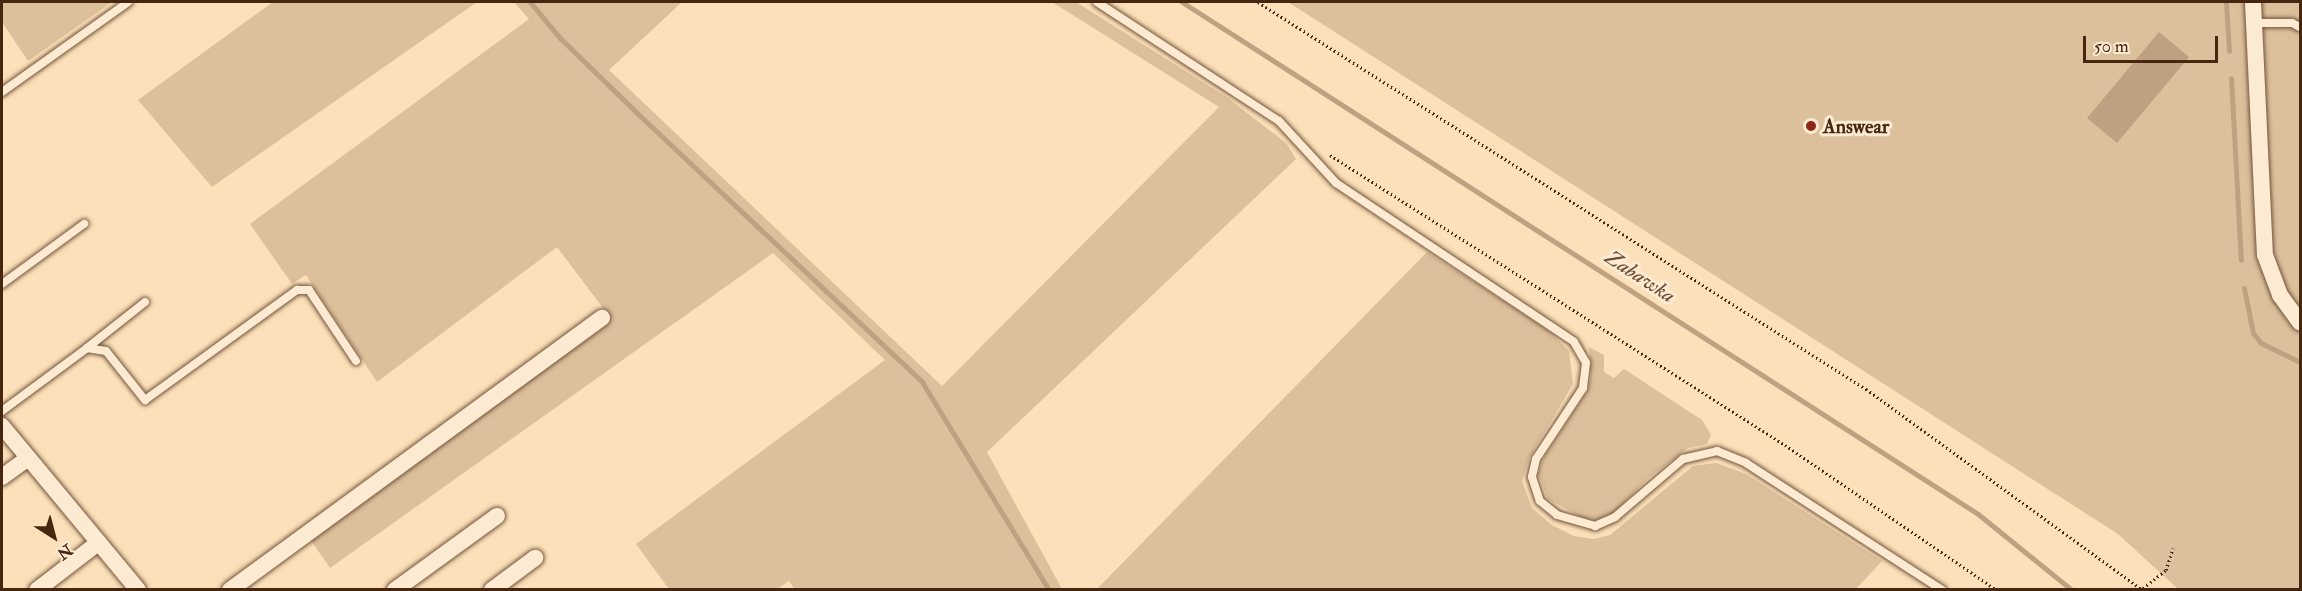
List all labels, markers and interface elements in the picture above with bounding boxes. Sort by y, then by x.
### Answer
scale bar [2086,24,2221,62]
text: 50 m [2094,35,2129,58]
place label: Answear [1823,114,1889,138]
marker: Answear [1804,119,1818,133]
water label: Zabawka [1600,245,1680,309]
north arrow [24,507,84,567]
text: N [53,539,76,564]

